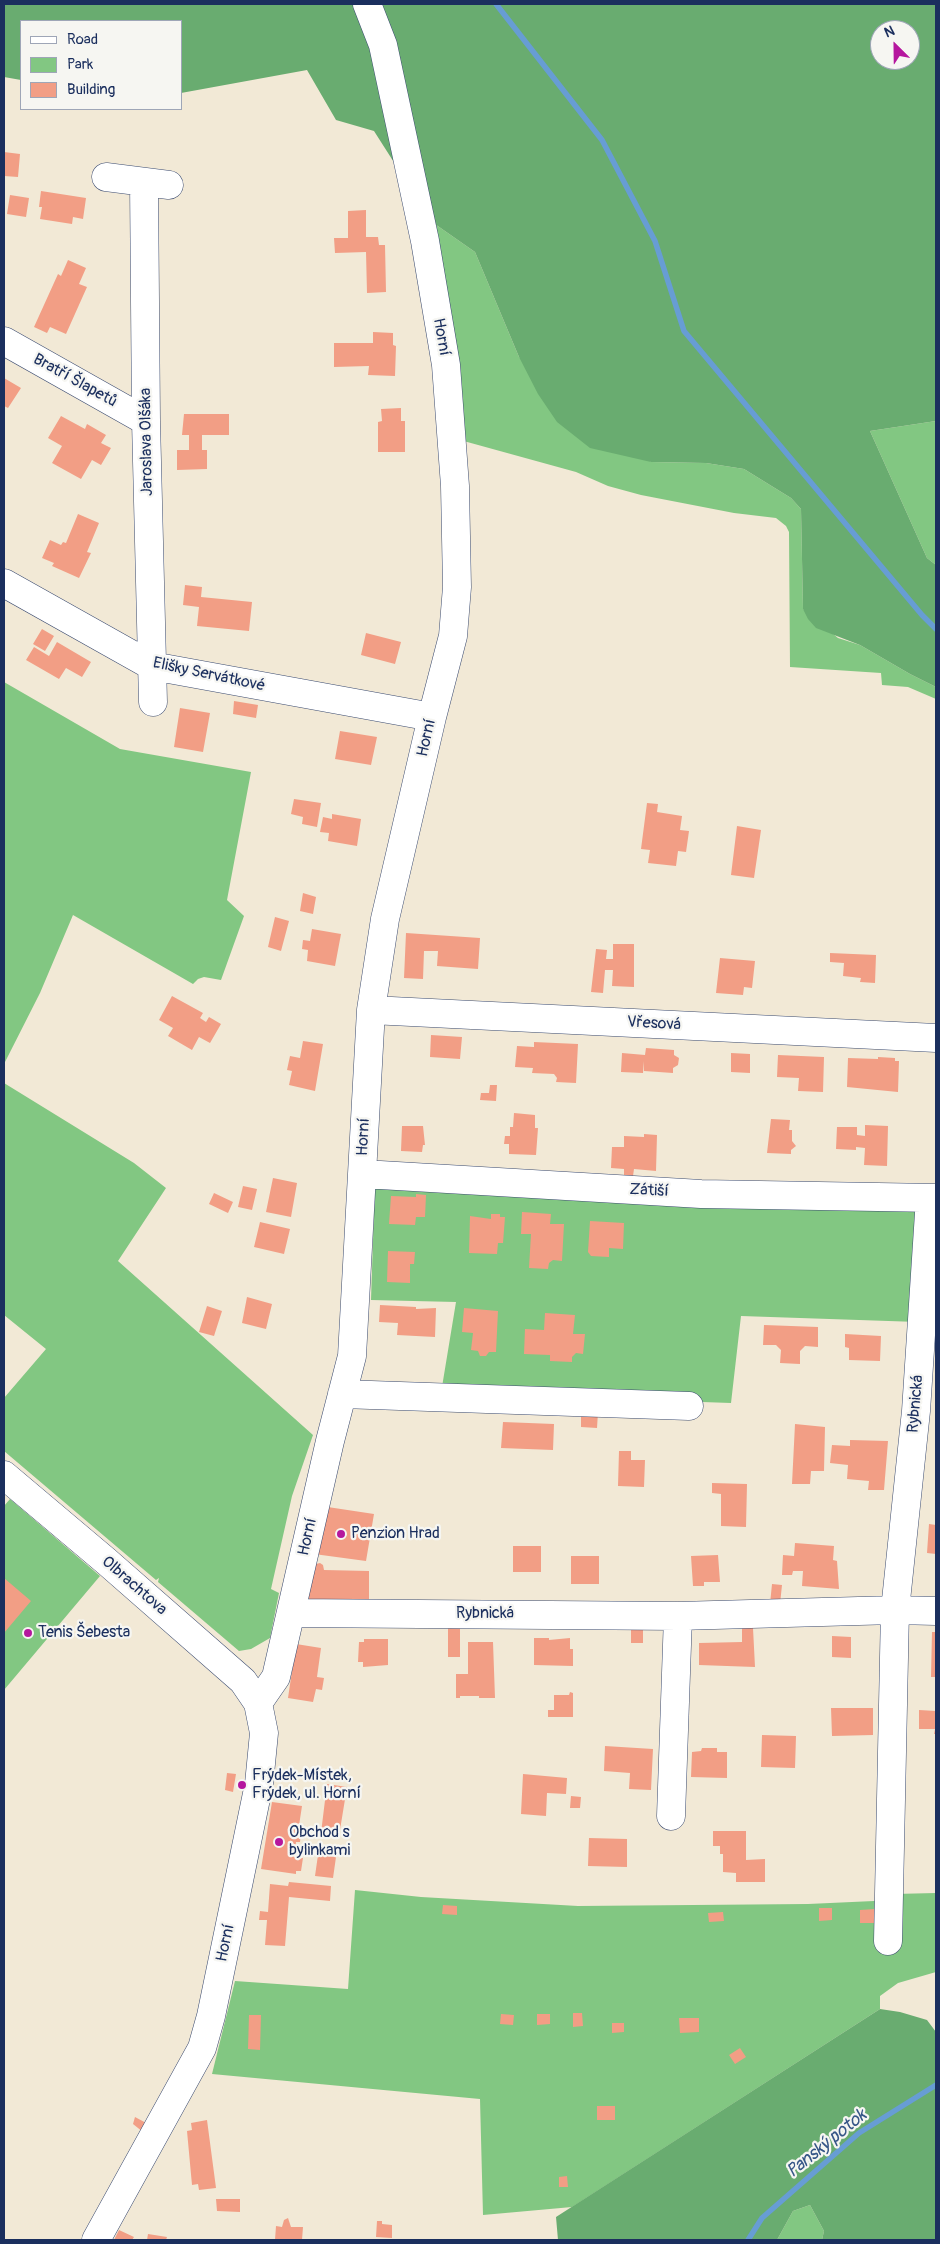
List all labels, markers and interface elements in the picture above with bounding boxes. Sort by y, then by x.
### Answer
legend [20,20,182,110]
north arrow [870,20,920,70]
text: N [882,22,897,41]
text: Road [67,30,98,49]
text: Park [67,55,93,74]
text: Building [67,80,115,99]
street label: Horní [428,317,454,357]
street label: Bratří Šlapetů [30,350,120,412]
street label: Jaroslava Olšáka [136,388,158,496]
street label: Elišky Servátkové [151,654,267,696]
street label: Horní [413,717,441,759]
street label: Vřesová [626,1013,682,1035]
street label: Horní [353,1118,375,1156]
street label: Zátiší [629,1180,669,1202]
street label: Rybnická [904,1374,928,1434]
street label: Horní [294,1516,322,1558]
place label: Penzion Hrad [351,1524,440,1544]
marker: Penzion Hrad [335,1528,347,1540]
street label: Olbrachtova [97,1552,171,1620]
street label: Rybnická [456,1604,514,1624]
place label: Tenis Šebesta [38,1623,130,1643]
marker: Tenis Šebesta [22,1627,34,1639]
place label: Frýdek-Místek, Frýdek, ul. Horní [252,1766,361,1804]
marker: Frýdek-Místek, Frýdek, ul. Horní [236,1779,248,1791]
place label: Obchod s bylinkami [289,1823,350,1861]
marker: Obchod s bylinkami [273,1836,285,1848]
street label: Horní [213,1922,239,1964]
water label: Panský potok [783,2105,871,2183]

